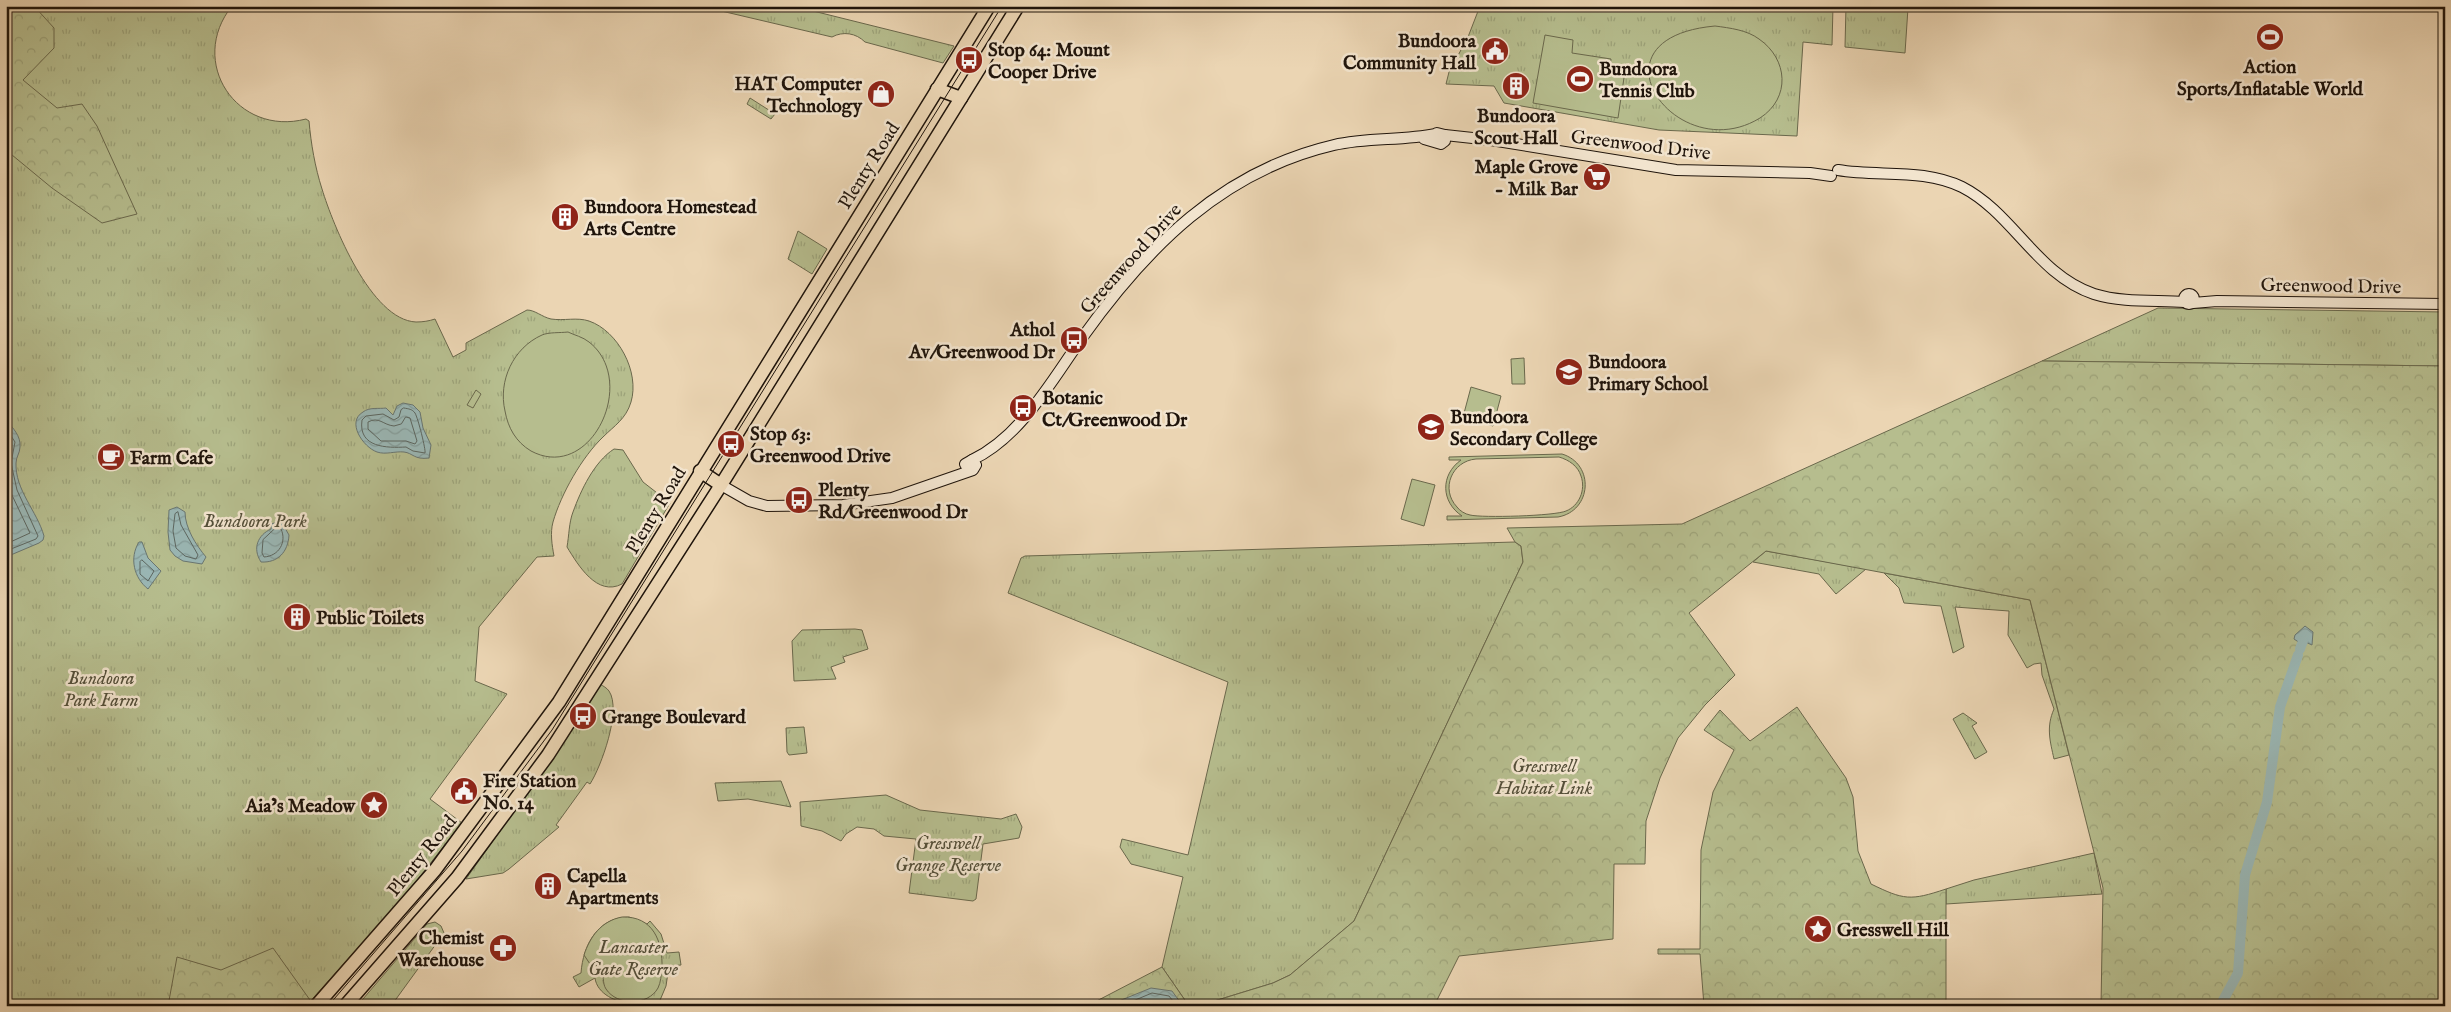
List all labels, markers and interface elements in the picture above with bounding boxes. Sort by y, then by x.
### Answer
sports icon: Action Sports/Inflatable World [2255,22,2285,52]
place label: Bundoora Community Hall [1343,30,1477,76]
public building icon: Bundoora Community Hall [1480,36,1510,66]
place label: Stop 64: Mount Cooper Drive [988,39,1110,85]
bus stop icon: Stop 64: Mount Cooper Drive [954,45,984,75]
place label: Action Sports/Inflatable World [2177,56,2364,102]
place label: Bundoora Tennis Club [1598,58,1695,104]
sports icon: Bundoora Tennis Club [1565,64,1595,94]
building icon: Bundoora Scout Hall [1501,71,1531,101]
place label: HAT Computer Technology [735,73,863,119]
shop icon: HAT Computer Technology [866,79,896,109]
place label: Bundoora Scout Hall [1474,105,1559,151]
street label: Plenty Road [834,117,906,214]
street label: Greenwood Drive [1569,125,1712,167]
place label: Maple Grove - Milk Bar [1475,156,1579,202]
supermarket icon: Maple Grove - Milk Bar [1582,162,1612,192]
place label: Bundoora Homestead Arts Centre [583,196,757,242]
street label: Greenwood Drive [1075,199,1188,320]
building icon: Bundoora Homestead Arts Centre [550,202,580,232]
street label: Greenwood Drive [2260,274,2402,300]
place label: Athol Av/Greenwood Dr [908,319,1056,365]
bus stop icon: Athol Av/Greenwood Dr [1059,325,1089,355]
place label: Bundoora Primary School [1588,351,1709,397]
school or university icon: Bundoora Primary School [1554,357,1584,387]
place label: Botanic Ct/Greenwood Dr [1042,387,1188,433]
bus stop icon: Botanic Ct/Greenwood Dr [1008,393,1038,423]
place label: Bundoora Secondary College [1450,406,1598,452]
school or university icon: Bundoora Secondary College [1416,412,1446,442]
place label: Stop 63: Greenwood Drive [750,423,891,469]
bus stop icon: Stop 63: Greenwood Drive [716,429,746,459]
cafe icon: Farm Cafe [96,442,126,472]
place label: Farm Cafe [130,447,213,471]
street label: Plenty Road [621,462,693,559]
place label: Plenty Rd/Greenwood Dr [818,479,969,525]
bus stop icon: Plenty Rd/Greenwood Dr [784,485,814,515]
park label: Bundoora Park [203,510,307,534]
building icon: Public Toilets [282,602,312,632]
place label: Public Toilets [316,607,424,631]
park label: Bundoora Park Farm [64,667,138,713]
bus stop icon: Grange Boulevard [568,701,598,731]
place label: Grange Boulevard [602,706,747,730]
park label: Gresswell Habitat Link [1495,755,1593,801]
place label: Fire Station No. 14 [482,770,576,816]
public building icon: Fire Station No. 14 [449,776,479,806]
place icon: Aia’s Meadow [359,790,389,820]
place label: Aia’s Meadow [244,795,357,819]
street label: Plenty Road [382,810,463,902]
park label: Gresswell Grange Reserve [895,832,1002,878]
place label: Capella Apartments [566,865,659,911]
building icon: Capella Apartments [533,871,563,901]
place icon: Gresswell Hill [1803,914,1833,944]
place label: Gresswell Hill [1837,919,1949,943]
place label: Chemist Warehouse [397,927,484,973]
pharmacy icon: Chemist Warehouse [488,933,518,963]
park label: Lancaster Gate Reserve [588,936,679,982]

